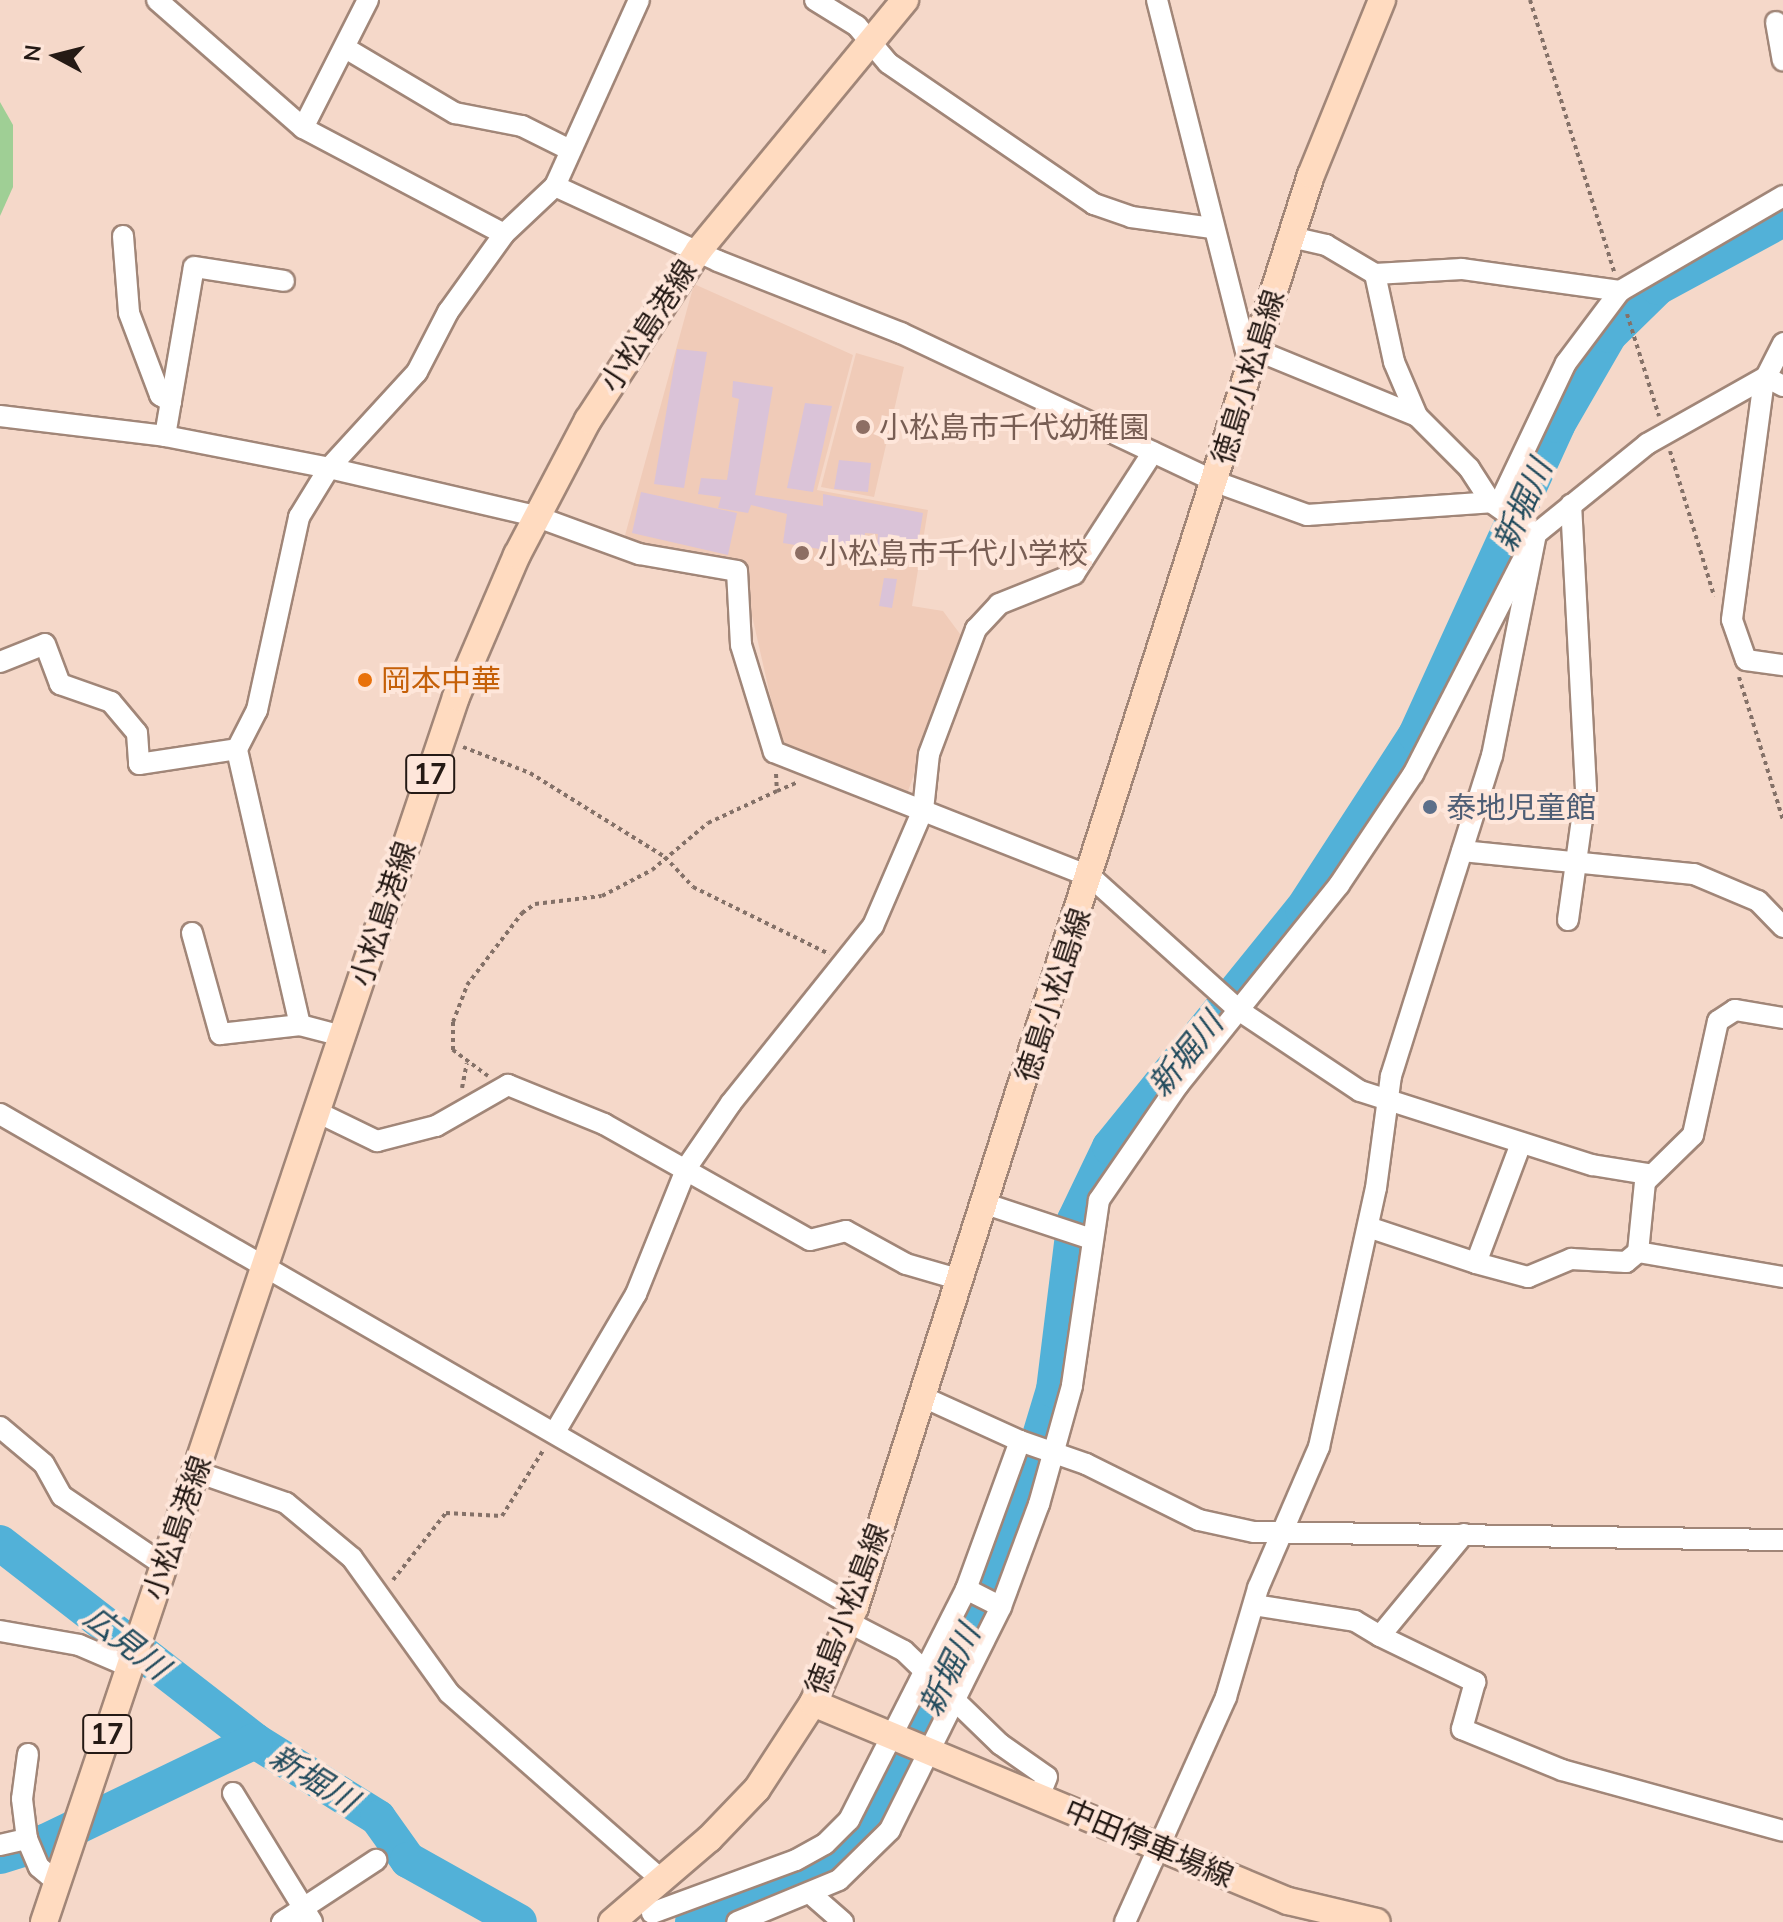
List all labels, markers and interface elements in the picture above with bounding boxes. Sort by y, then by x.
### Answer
north arrow [16,16,96,96]
text: N [17,43,47,63]
street label: 小松島港線 [592,253,704,399]
street label: 徳島小松島線 [1204,286,1292,468]
place label: 小松島市千代幼稚園 [879,409,1149,445]
marker: 小松島市千代幼稚園 [854,418,872,436]
water label: 新堀川 [1485,453,1559,557]
place label: 小松島市千代小学校 [818,535,1088,571]
marker: 小松島市千代小学校 [793,544,811,562]
place label: 岡本中華 [381,662,501,698]
marker: 岡本中華 [356,671,374,689]
road number: 17 [404,750,456,798]
place label: 泰地児童館 [1446,789,1596,825]
marker: 泰地児童館 [1421,798,1439,816]
street label: 小松島港線 [343,837,423,991]
street label: 徳島小松島線 [1008,904,1098,1086]
water label: 新堀川 [1140,1005,1230,1103]
street label: 小松島港線 [136,1451,218,1605]
street label: 徳島小松島線 [798,1519,896,1699]
water label: 広見川 [77,1597,177,1687]
water label: 新堀川 [911,1618,987,1722]
road number: 17 [81,1710,133,1758]
water label: 新堀川 [263,1736,365,1820]
street label: 中田停車場線 [1059,1791,1239,1895]

